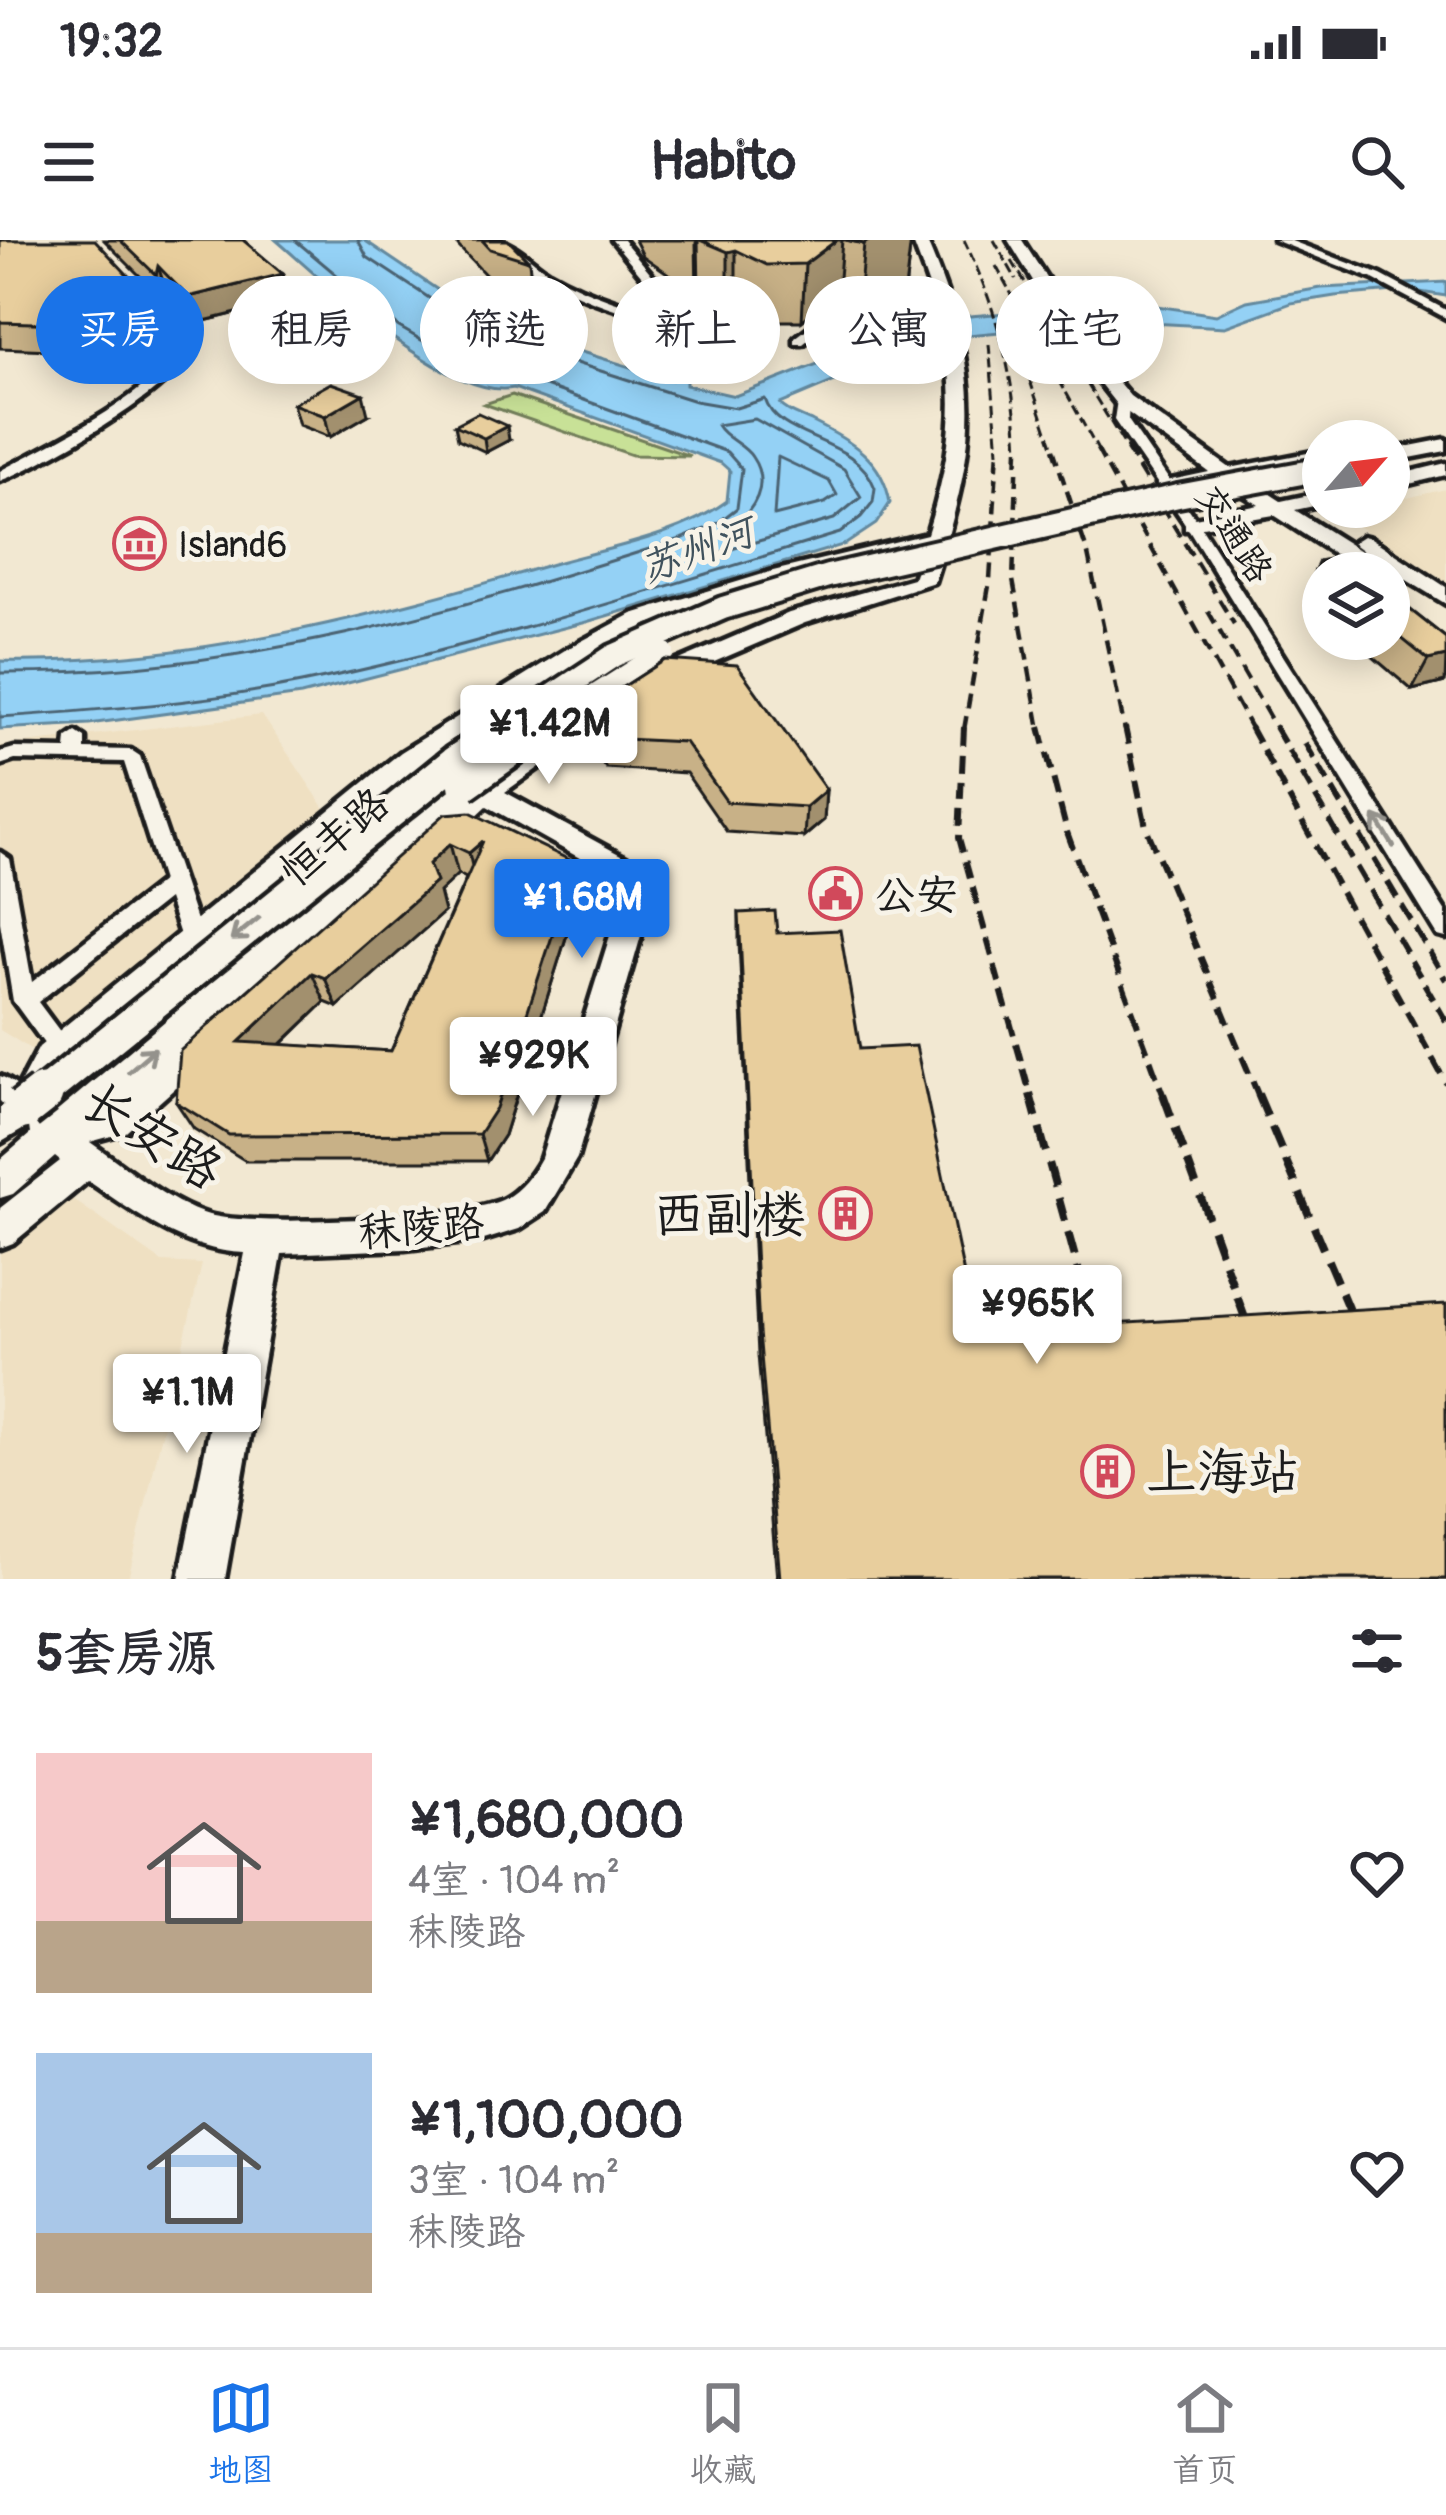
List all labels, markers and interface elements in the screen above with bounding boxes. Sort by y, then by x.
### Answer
text: 19:32 [60,14,163,70]
text: Habito [650,128,796,196]
icon: menu [36,129,102,195]
icon: search [1344,129,1410,195]
chip: 买房 [36,276,204,384]
chip: 租房 [228,276,396,384]
chip: 筛选 [420,276,588,384]
chip: 新上 [612,276,780,384]
chip: 公寓 [804,276,972,384]
chip: 住宅 [996,276,1164,384]
north arrow [1302,420,1410,528]
map controls [1302,420,1410,660]
street label: 交通路 [1185,476,1282,591]
water label: 苏州河 [634,505,766,593]
museum icon: Island6 [111,516,167,572]
place label: Island6 [178,523,287,568]
button: layers [1302,552,1410,660]
pin: ¥1.42M [451,685,647,787]
text: ¥1.42M [487,699,611,748]
street label: 恒丰路 [270,777,400,898]
one-way arrow [1372,815,1396,849]
pin: ¥1.68M [484,859,680,961]
public building icon: 公安 [807,866,863,922]
place label: 公安 [874,870,958,922]
text: ¥1.68M [521,873,643,922]
one-way arrow [229,915,261,942]
pin: ¥929K [449,1017,617,1119]
text: ¥929K [477,1031,589,1080]
one-way arrow [126,1046,156,1074]
street label: 长安路 [70,1069,234,1204]
place label: 西副楼 [653,1184,806,1248]
building icon: 西副楼 [817,1186,873,1242]
street label: 秣陵路 [356,1197,486,1259]
pin: ¥965K [953,1265,1121,1367]
text: ¥965K [980,1279,1094,1328]
pin: ¥1.1M [103,1354,271,1456]
text: ¥1.1M [140,1368,234,1417]
place label: 上海站 [1146,1441,1299,1505]
building icon: 上海站 [1079,1443,1135,1499]
icon: filters [1344,1618,1410,1684]
text: 5套房源 [36,1622,217,1686]
text: ¥1,680,000 [408,1789,684,1853]
icon: home [132,1801,276,1945]
icon: heart [1344,1840,1410,1906]
text: 4室 · 104 m² [408,1856,620,1905]
text: 秣陵路 [408,1908,525,1957]
text: ¥1,100,000 [408,2089,683,2153]
icon: home [132,2101,276,2245]
icon: heart [1344,2140,1410,2206]
text: 3室 · 104 m² [408,2156,619,2205]
text: 秣陵路 [408,2208,525,2257]
tab: 地图 [208,2375,274,2491]
tab: 收藏 [690,2375,756,2491]
tab: 首页 [1172,2375,1238,2491]

